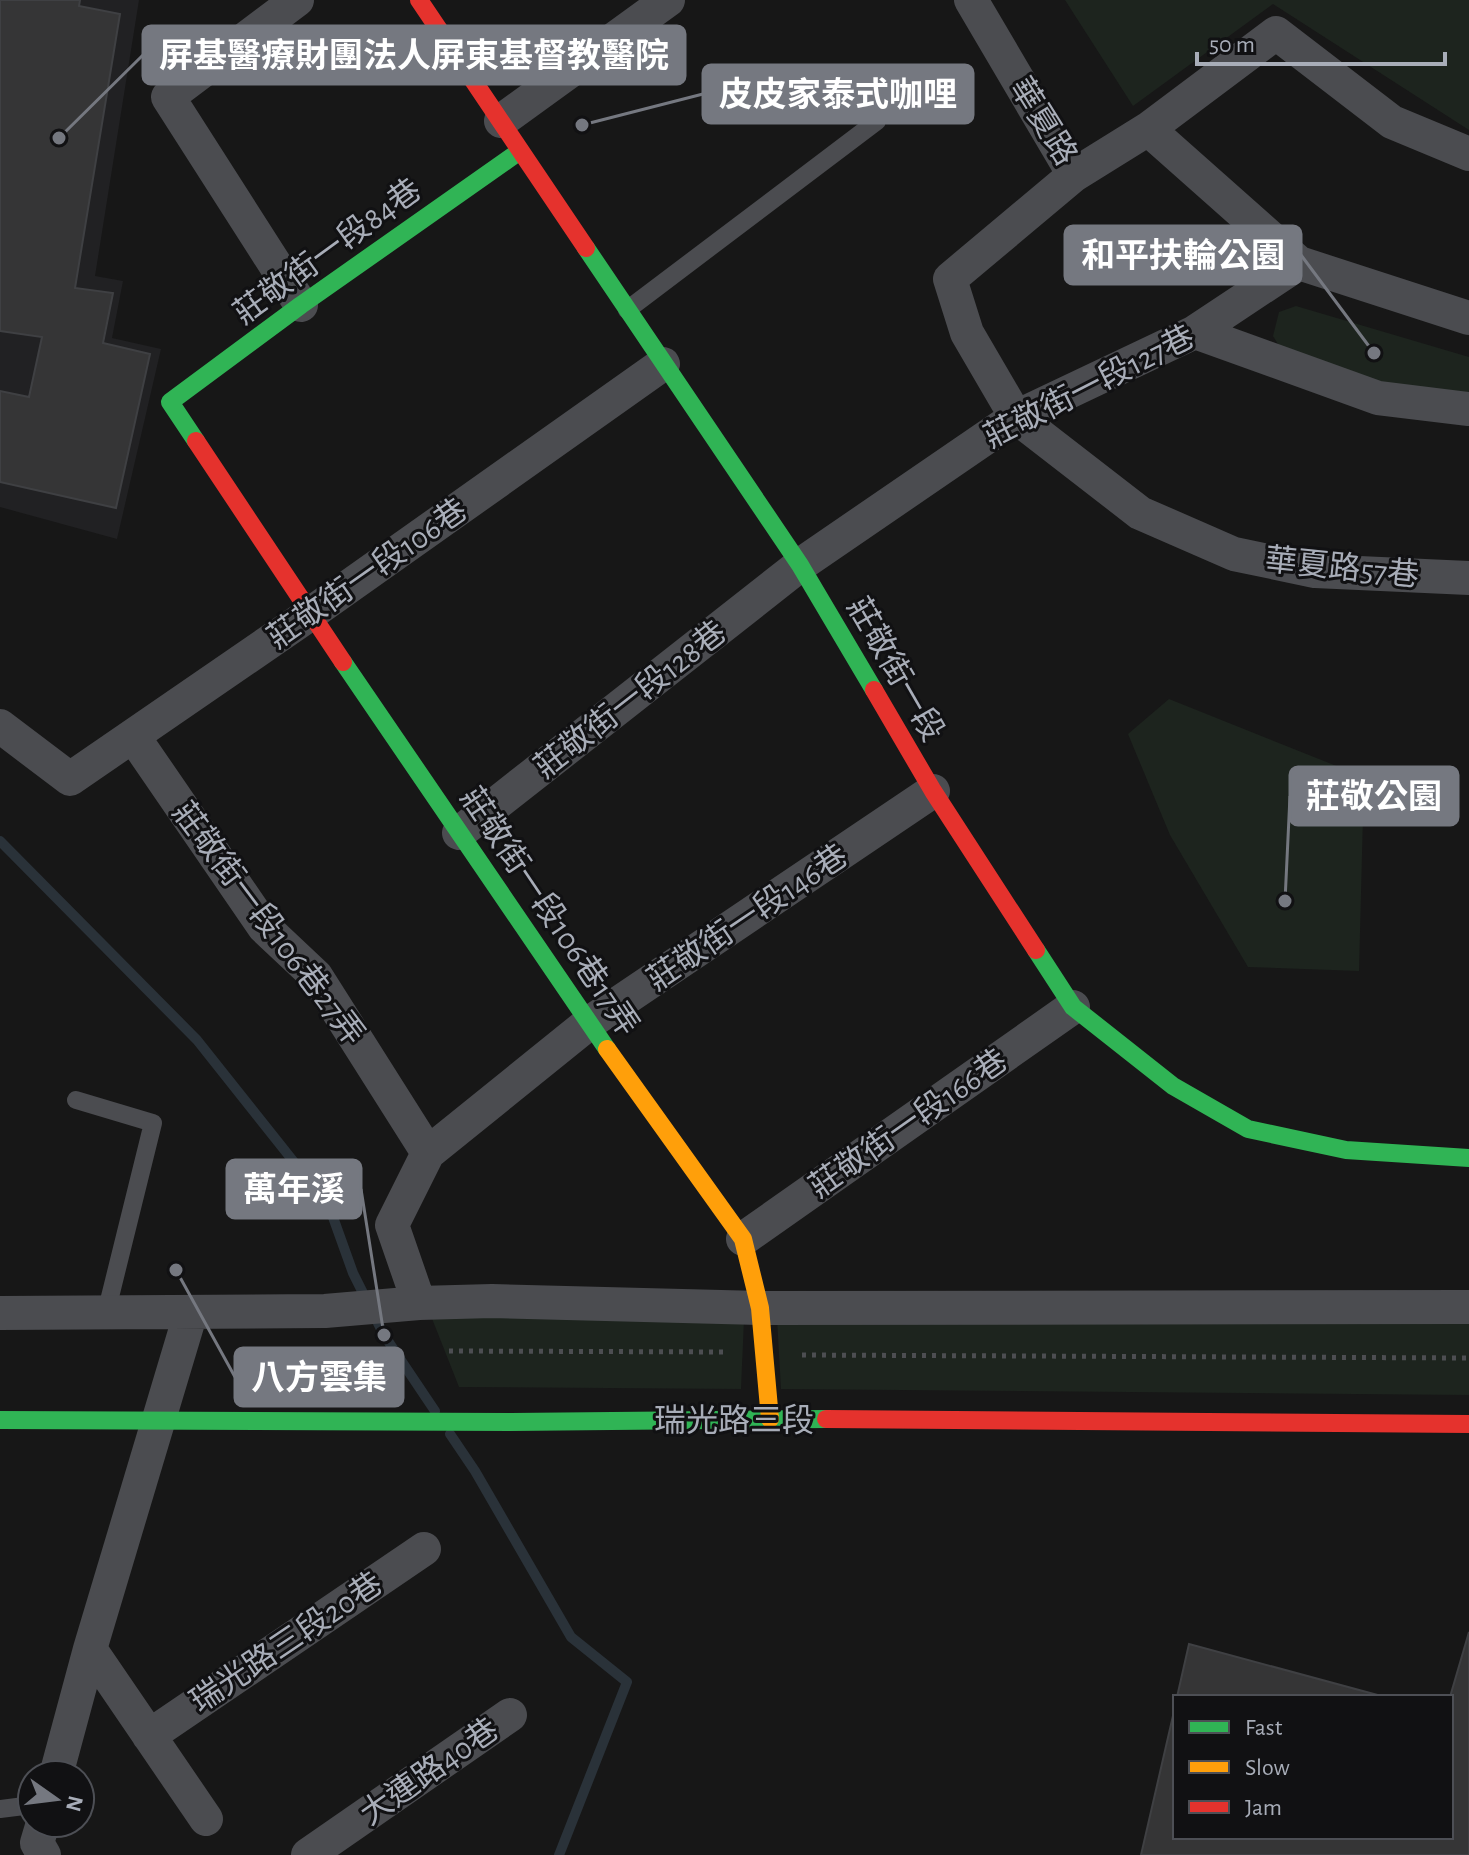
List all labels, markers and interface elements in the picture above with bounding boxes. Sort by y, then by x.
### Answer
scale bar [1197,16,1445,66]
callout: 屏基醫療財團法人屏東基督教醫院 [143,26,685,84]
text: 50 m [1209,33,1255,57]
text: 屏基醫療財團法人屏東基督教醫院 [159,37,669,74]
callout: 皮皮家泰式咖哩 [703,65,973,123]
street label: 華夏路 [1004,71,1084,171]
text: 皮皮家泰式咖哩 [719,76,957,113]
street label: 莊敬街一段84巷 [227,172,427,330]
callout: 和平扶輪公園 [1065,226,1301,284]
text: 和平扶輪公園 [1081,237,1285,274]
street label: 莊敬街一段127巷 [978,318,1200,454]
street label: 莊敬街一段106巷 [261,492,473,654]
street label: 華夏路57巷 [1263,542,1421,592]
street label: 莊敬街一段 [841,591,951,747]
street label: 莊敬街一段128巷 [528,614,732,784]
callout: 莊敬公園 [1290,767,1458,825]
text: 莊敬公園 [1306,778,1442,815]
street label: 莊敬街一段106巷17弄 [454,781,646,1041]
street label: 莊敬街一段106巷27弄 [167,795,371,1051]
street label: 莊敬街一段146巷 [641,838,853,996]
street label: 莊敬街一段166巷 [803,1042,1013,1204]
callout: 萬年溪 [227,1160,361,1218]
text: 萬年溪 [243,1172,345,1208]
callout: 八方雲集 [235,1348,403,1406]
text: 八方雲集 [251,1359,387,1396]
street label: 瑞光路三段 [654,1403,814,1437]
street label: 瑞光路三段20巷 [184,1565,388,1719]
legend [1173,1695,1453,1839]
street label: 大連路40巷 [354,1711,504,1831]
text: Fast [1245,1716,1283,1740]
text: Slow [1245,1756,1290,1780]
north arrow [16,1759,96,1839]
text: N [62,1794,87,1814]
text: Jam [1245,1796,1282,1820]

